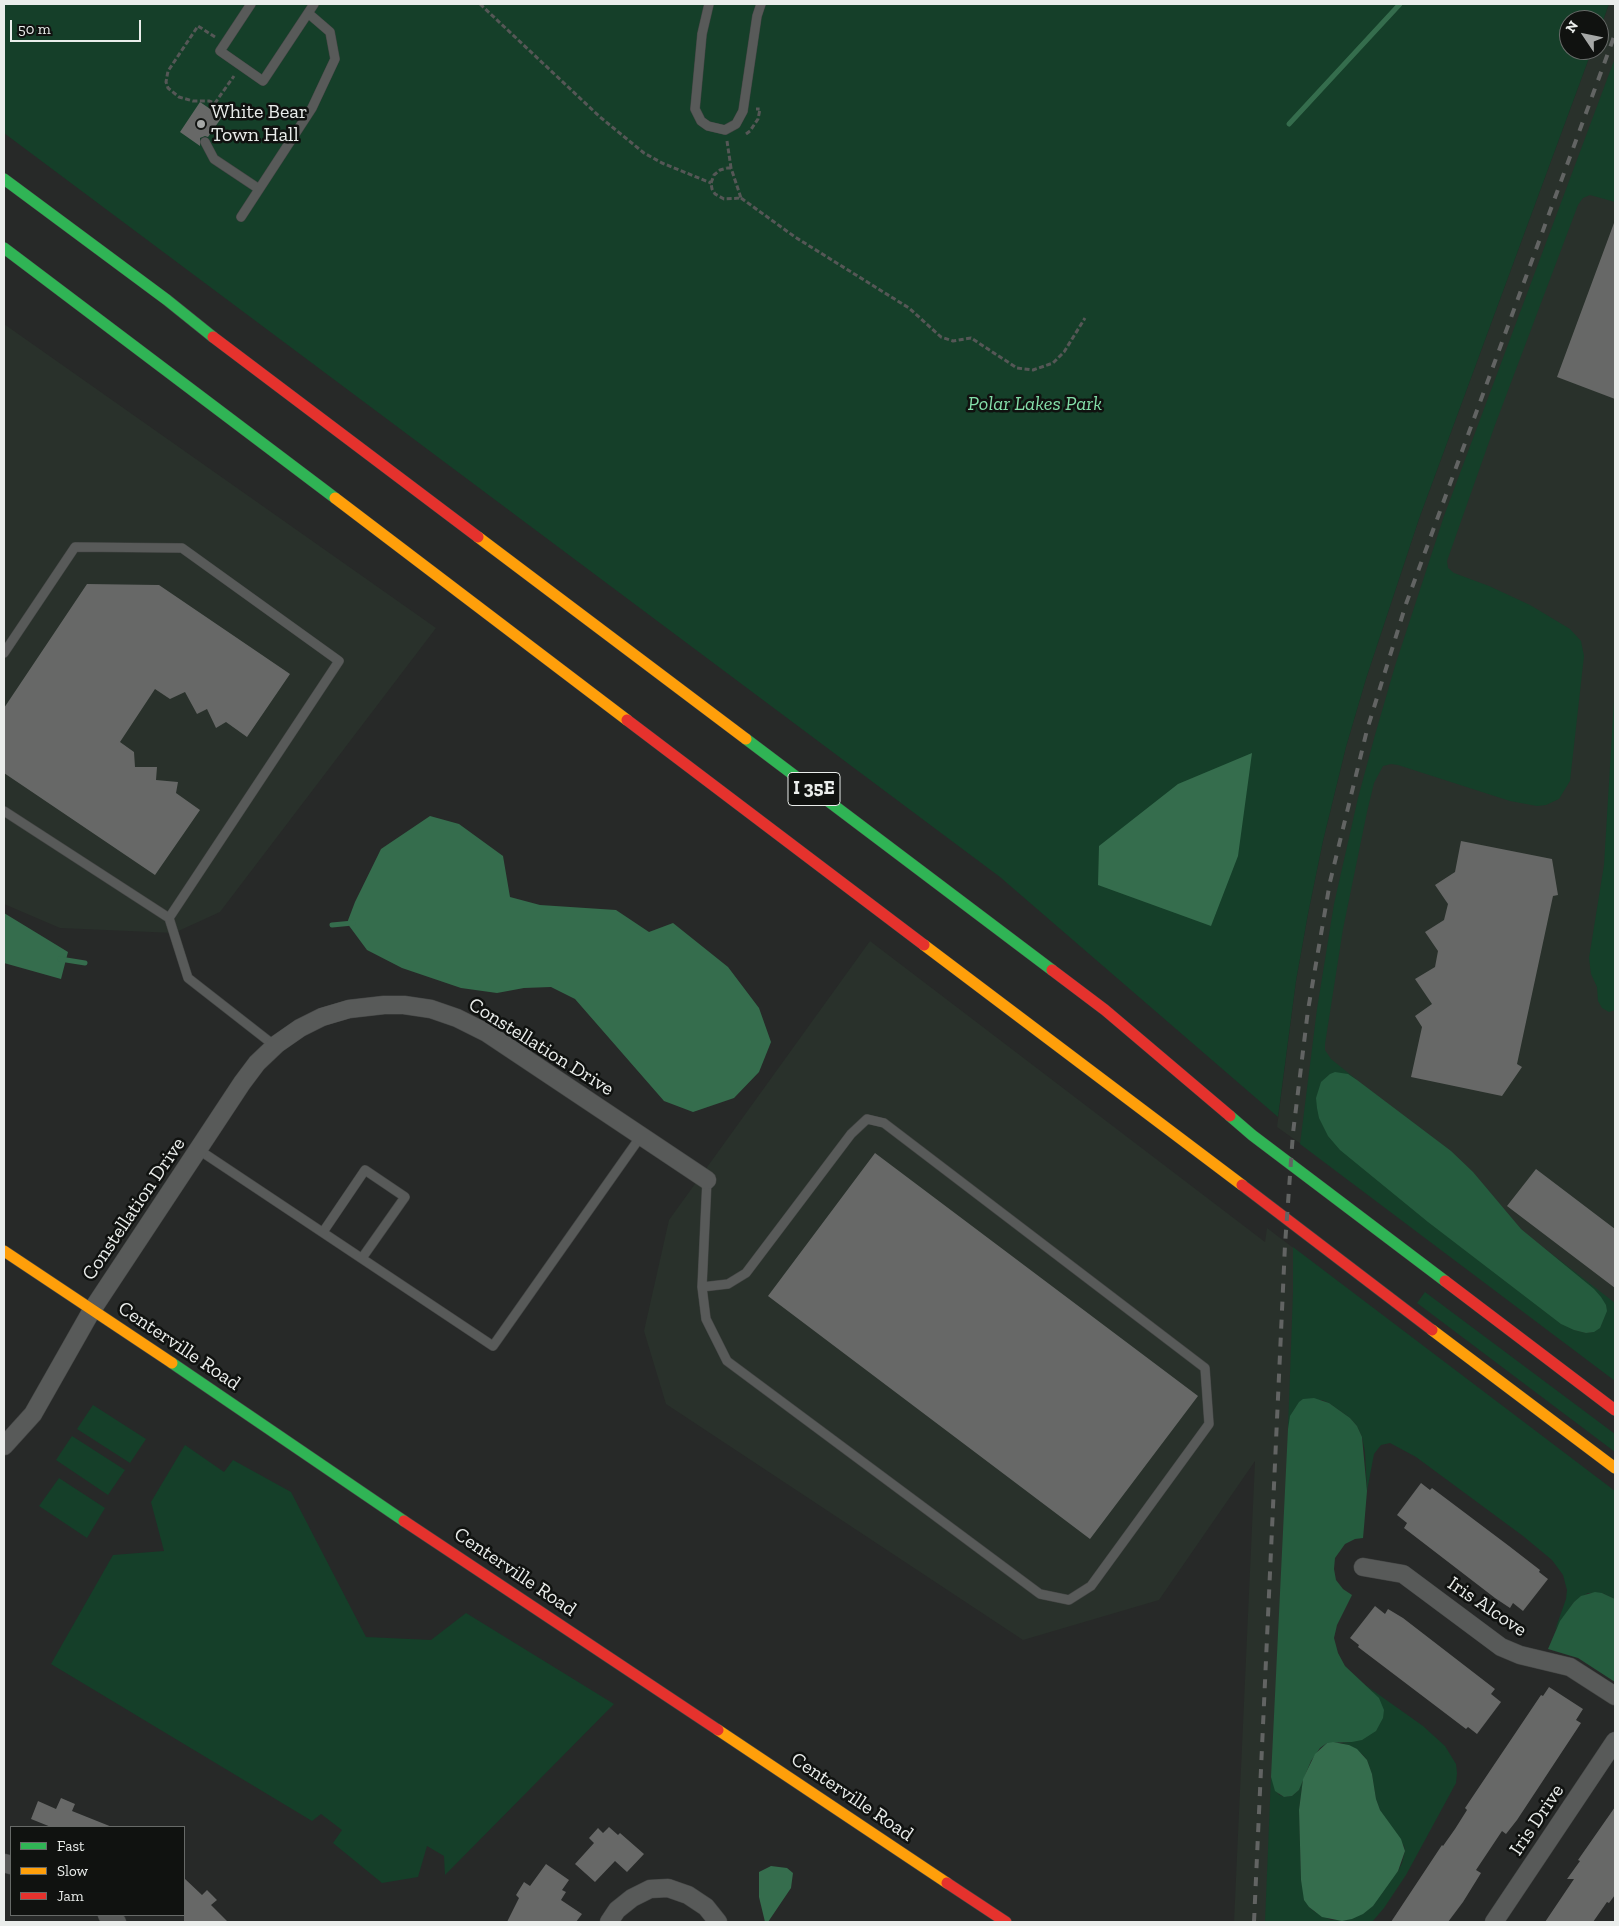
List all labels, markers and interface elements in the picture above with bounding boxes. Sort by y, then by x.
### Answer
scale bar [12,10,144,42]
north arrow [1559,10,1609,60]
text: N [1562,18,1582,36]
text: 50 m [18,20,51,38]
place label: White Bear Town Hall [211,100,307,147]
marker: White Bear Town Hall [195,118,207,130]
park label: Polar Lakes Park [968,392,1102,416]
road number: I 35E [788,772,840,806]
street label: Constellation Drive [464,993,618,1101]
street label: Constellation Drive [77,1133,191,1285]
street label: Centerville Road [113,1296,245,1396]
street label: Centerville Road [449,1522,581,1622]
street label: Iris Alcove [1443,1572,1531,1642]
street label: Centerville Road [786,1747,918,1847]
street label: Iris Drive [1504,1780,1570,1860]
legend [10,1826,185,1916]
text: Fast [57,1837,85,1855]
text: Slow [57,1862,88,1880]
text: Jam [57,1887,84,1905]

